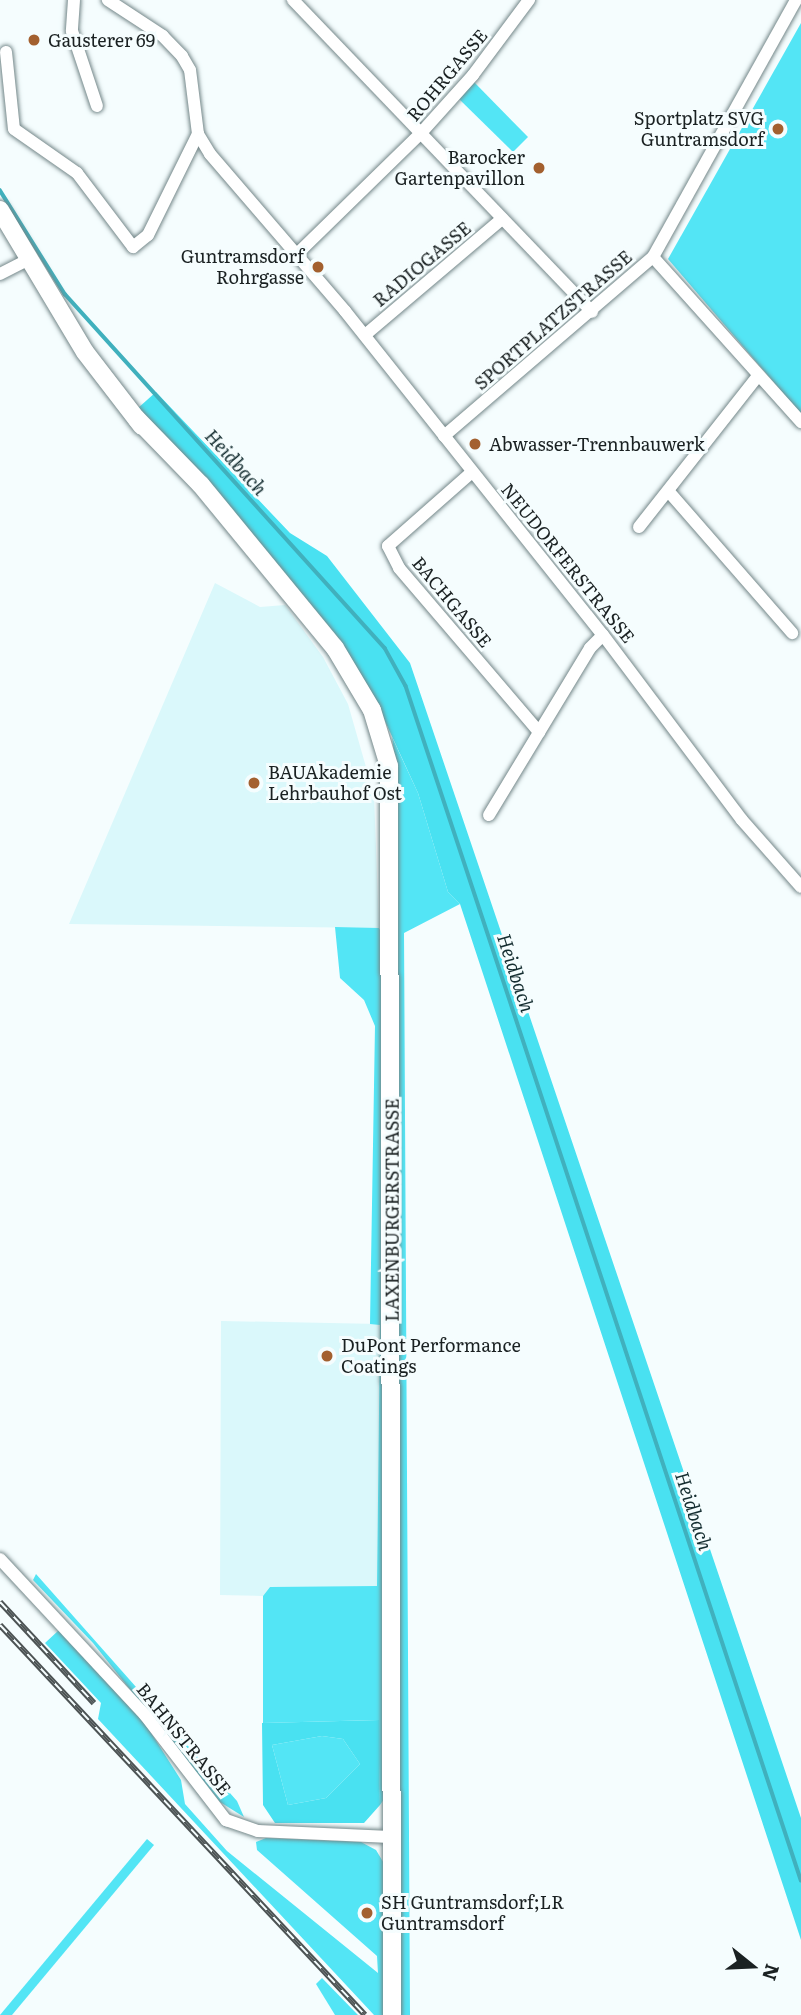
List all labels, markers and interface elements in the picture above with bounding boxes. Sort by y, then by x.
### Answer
street label: ROHRGASSE [402,25,492,125]
place label: Gausterer 69 [48,29,155,51]
marker: Gausterer 69 [26,32,42,48]
place label: Sportplatz SVG Guntramsdorf [634,108,764,150]
marker: Sportplatz SVG Guntramsdorf [770,121,786,137]
place label: Barocker Gartenpavillon [394,147,525,190]
marker: Barocker Gartenpavillon [531,160,547,176]
street label: RADIOGASSE [369,217,475,311]
place label: Guntramsdorf Rohrgasse [181,246,304,288]
street label: SPORTPLATZSTRASSE [470,246,636,394]
marker: Guntramsdorf Rohrgasse [310,259,326,275]
water label: Heidbach [200,424,272,500]
place label: Abwasser-Trennbauwerk [489,433,705,455]
marker: Abwasser-Trennbauwerk [467,436,483,452]
street label: NEUDORFERSTRASSE [497,479,639,647]
street label: BACHGASSE [408,552,496,652]
place label: BAUAkademie Lehrbauhof Ost [268,762,402,804]
marker: BAUAkademie Lehrbauhof Ost [246,775,262,791]
water label: Heidbach [493,931,539,1015]
street label: LAXENBURGERSTRASSE [381,1098,403,1322]
place label: DuPont Performance Coatings [341,1335,521,1378]
marker: DuPont Performance Coatings [319,1348,335,1364]
water label: Heidbach [671,1469,717,1553]
street label: BAHNSTRASSE [132,1679,236,1799]
place label: SH Guntramsdorf;LR Guntramsdorf [381,1892,564,1934]
marker: SH Guntramsdorf;LR Guntramsdorf [359,1905,375,1921]
north arrow [717,1931,787,2001]
text: N [756,1961,788,1984]

